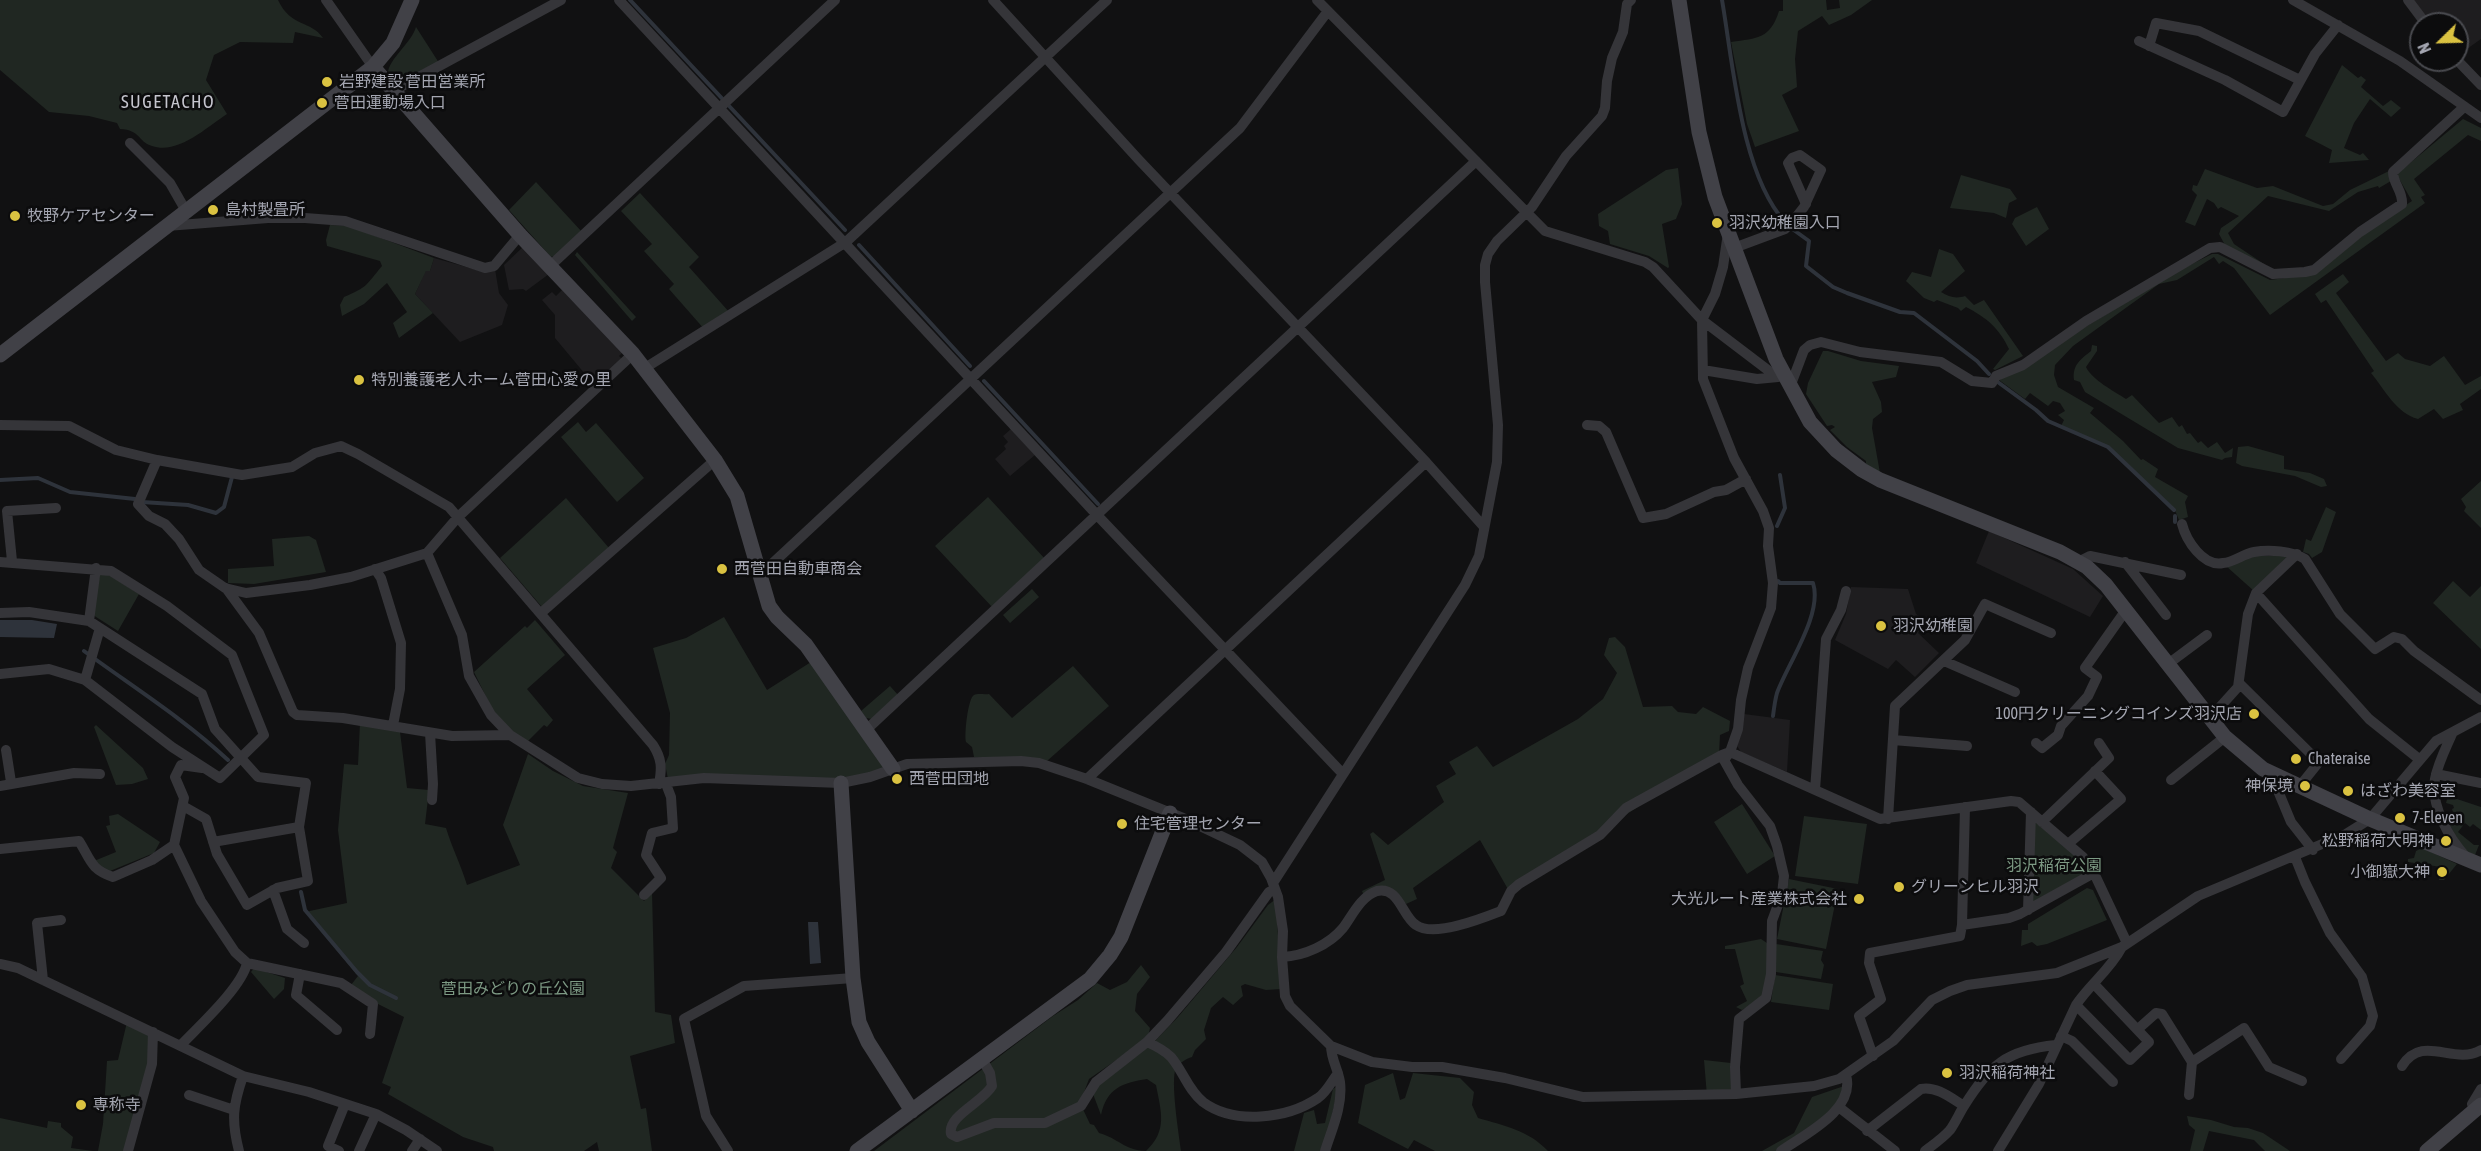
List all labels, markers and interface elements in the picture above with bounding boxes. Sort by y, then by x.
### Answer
north arrow [2409,12,2469,72]
text: N [2414,40,2434,56]
place label: 岩野建設 菅田営業所 [339,72,485,92]
marker: 岩野建設 菅田営業所 [320,75,334,89]
district label: SUGETACHO [121,91,215,113]
place label: 菅田運動場入口 [334,93,446,113]
marker: 菅田運動場入口 [315,96,329,110]
place label: 島村製畳所 [225,200,305,220]
marker: 島村製畳所 [206,203,220,217]
place label: 牧野ケアセンター [27,206,155,226]
marker: 牧野ケアセンター [8,209,22,223]
place label: 羽沢幼稚園入口 [1729,213,1841,233]
marker: 羽沢幼稚園入口 [1710,216,1724,230]
place label: 特別養護老人ホーム菅田心愛の里 [371,370,611,390]
marker: 特別養護老人ホーム菅田心愛の里 [352,373,366,387]
place label: 西菅田自動車商会 [734,559,862,579]
marker: 西菅田自動車商会 [715,562,729,576]
place label: 羽沢幼稚園 [1893,616,1973,636]
marker: 羽沢幼稚園 [1874,619,1888,633]
place label: 100円クリーニングコインズ羽沢店 [1995,704,2242,724]
marker: 100円クリーニングコインズ羽沢店 [2247,707,2261,721]
place label: Chateraise [2308,749,2371,769]
marker: Chateraise [2289,752,2303,766]
place label: 西菅田団地 [909,769,989,789]
marker: 西菅田団地 [890,772,904,786]
place label: 神保境 [2245,776,2293,796]
marker: 神保境 [2298,779,2312,793]
place label: はざわ美容室 [2360,781,2456,801]
marker: はざわ美容室 [2341,784,2355,798]
place label: 7-Eleven [2412,808,2463,828]
marker: 7-Eleven [2393,811,2407,825]
place label: 住宅管理センター [1134,814,1262,834]
marker: 住宅管理センター [1115,817,1129,831]
place label: 松野稲荷大明神 [2322,831,2434,851]
marker: 松野稲荷大明神 [2439,834,2453,848]
park label: 羽沢稲荷公園 [2006,856,2102,876]
place label: 小御嶽大神 [2350,862,2430,882]
marker: 小御嶽大神 [2435,865,2449,879]
place label: グリーンヒル羽沢 [1911,877,2039,897]
marker: グリーンヒル羽沢 [1892,880,1906,894]
place label: 大光ルート産業株式会社 [1671,889,1847,909]
marker: 大光ルート産業株式会社 [1852,892,1866,906]
park label: 菅田みどりの丘公園 [441,979,585,999]
place label: 羽沢稲荷神社 [1959,1063,2055,1083]
marker: 羽沢稲荷神社 [1940,1066,1954,1080]
place label: 専称寺 [93,1095,141,1115]
marker: 専称寺 [74,1098,88,1112]

